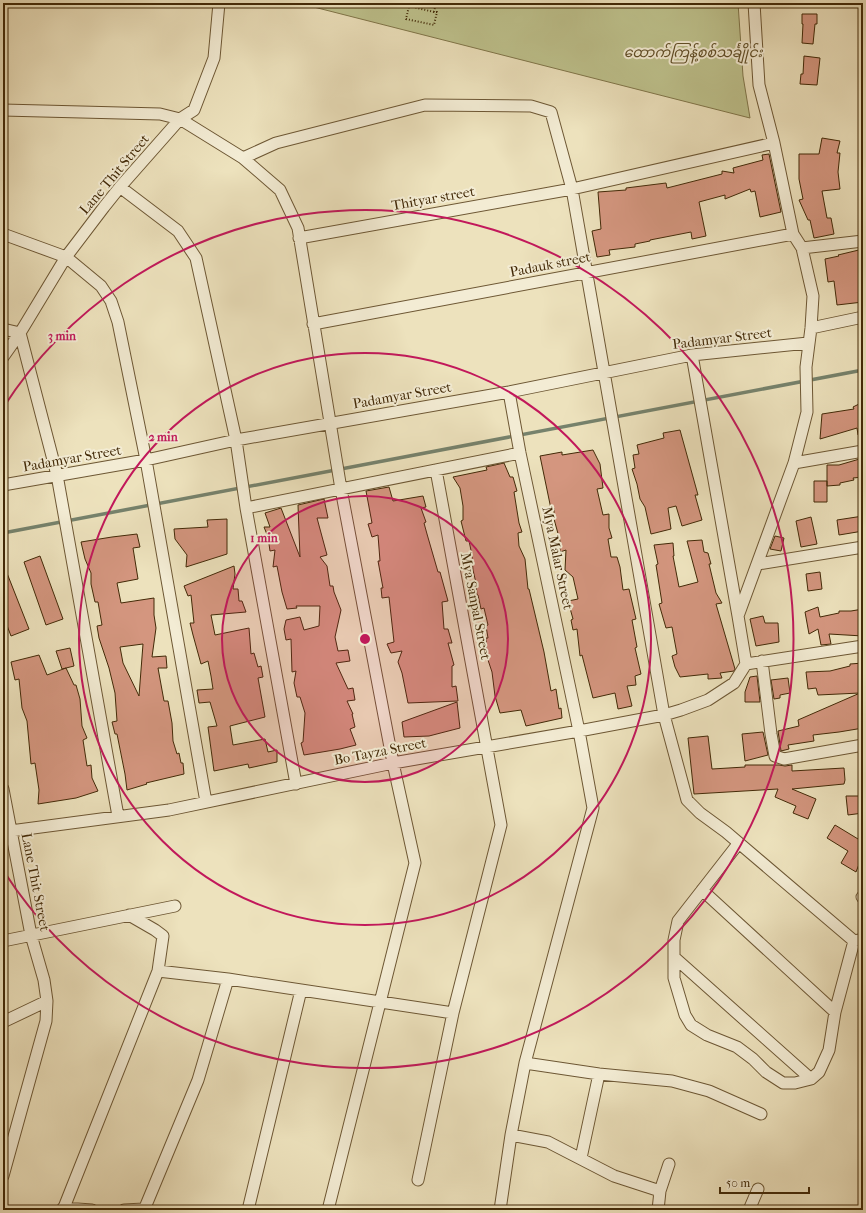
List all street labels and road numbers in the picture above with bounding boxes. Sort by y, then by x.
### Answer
street label: Lane Thit Street [76,131,153,218]
street label: Thityar street [390,183,476,214]
street label: Padauk street [508,248,592,281]
street label: Padamyar Street [672,324,773,353]
street label: Padamyar Street [351,378,453,413]
street label: Padamyar Street [21,441,123,476]
street label: Mya Malar Street [538,505,577,611]
street label: Mya Sanpal Street [457,551,494,661]
street label: Bo Tayza Street [332,734,428,769]
street label: Lane Thit Street [18,832,53,933]

